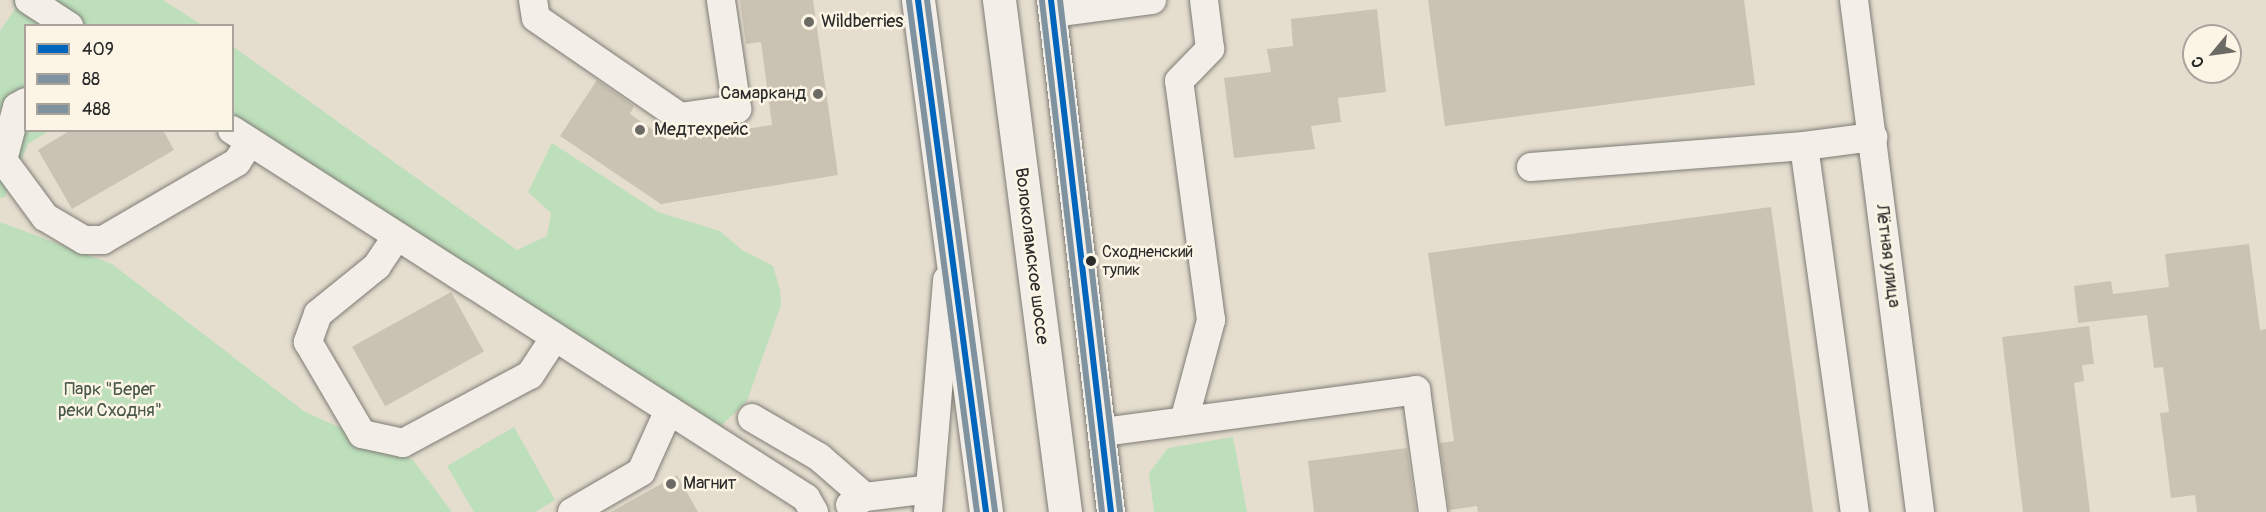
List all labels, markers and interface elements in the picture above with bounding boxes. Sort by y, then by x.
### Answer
place label: Wildberries [821,11,903,33]
marker: Wildberries [802,15,816,29]
legend [24,24,234,132]
north arrow [2182,24,2242,84]
text: 409 [82,38,114,61]
text: С [2187,53,2209,71]
text: 88 [82,68,100,91]
place label: Самарканд [720,83,806,105]
marker: Самарканд [811,87,825,101]
text: 488 [82,98,111,121]
place label: Медтехрейс [654,119,749,141]
marker: Медтехрейс [631,121,649,139]
street label: Волоколамское шоссе [1009,166,1053,346]
street label: Лётная улица [1870,203,1904,309]
place label: Сходненский тупик [1102,242,1193,280]
marker: Сходненский тупик [1085,255,1097,267]
park label: Парк "Берег реки Сходня" [58,380,162,422]
place label: Магнит [683,473,736,495]
marker: Магнит [664,477,678,491]

